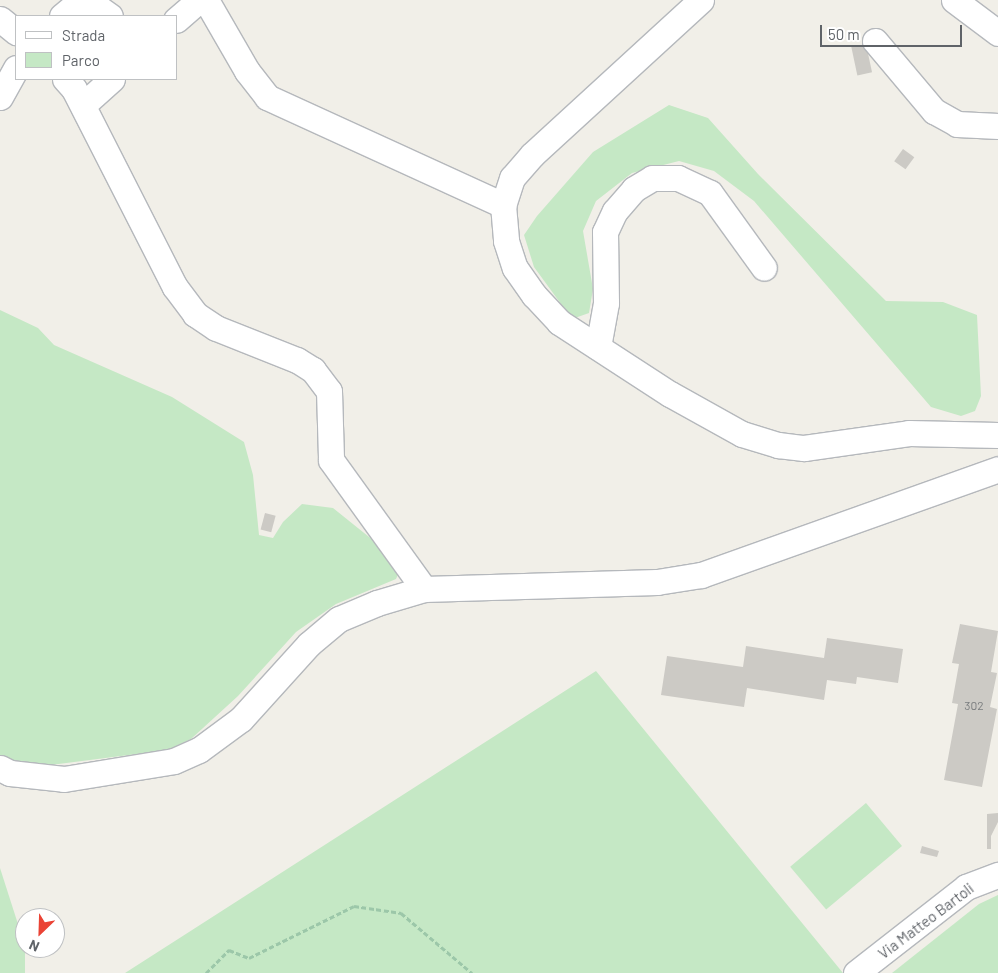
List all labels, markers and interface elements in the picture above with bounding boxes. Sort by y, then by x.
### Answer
legend [15,15,178,80]
scale bar [823,15,966,47]
text: 50 m [828,25,860,43]
text: Strada [62,26,105,44]
text: Parco [62,51,100,69]
house number: 302 [964,699,984,713]
street label: Via Matteo Bartoli [875,879,977,963]
north arrow [15,908,65,958]
text: N [26,937,42,956]

